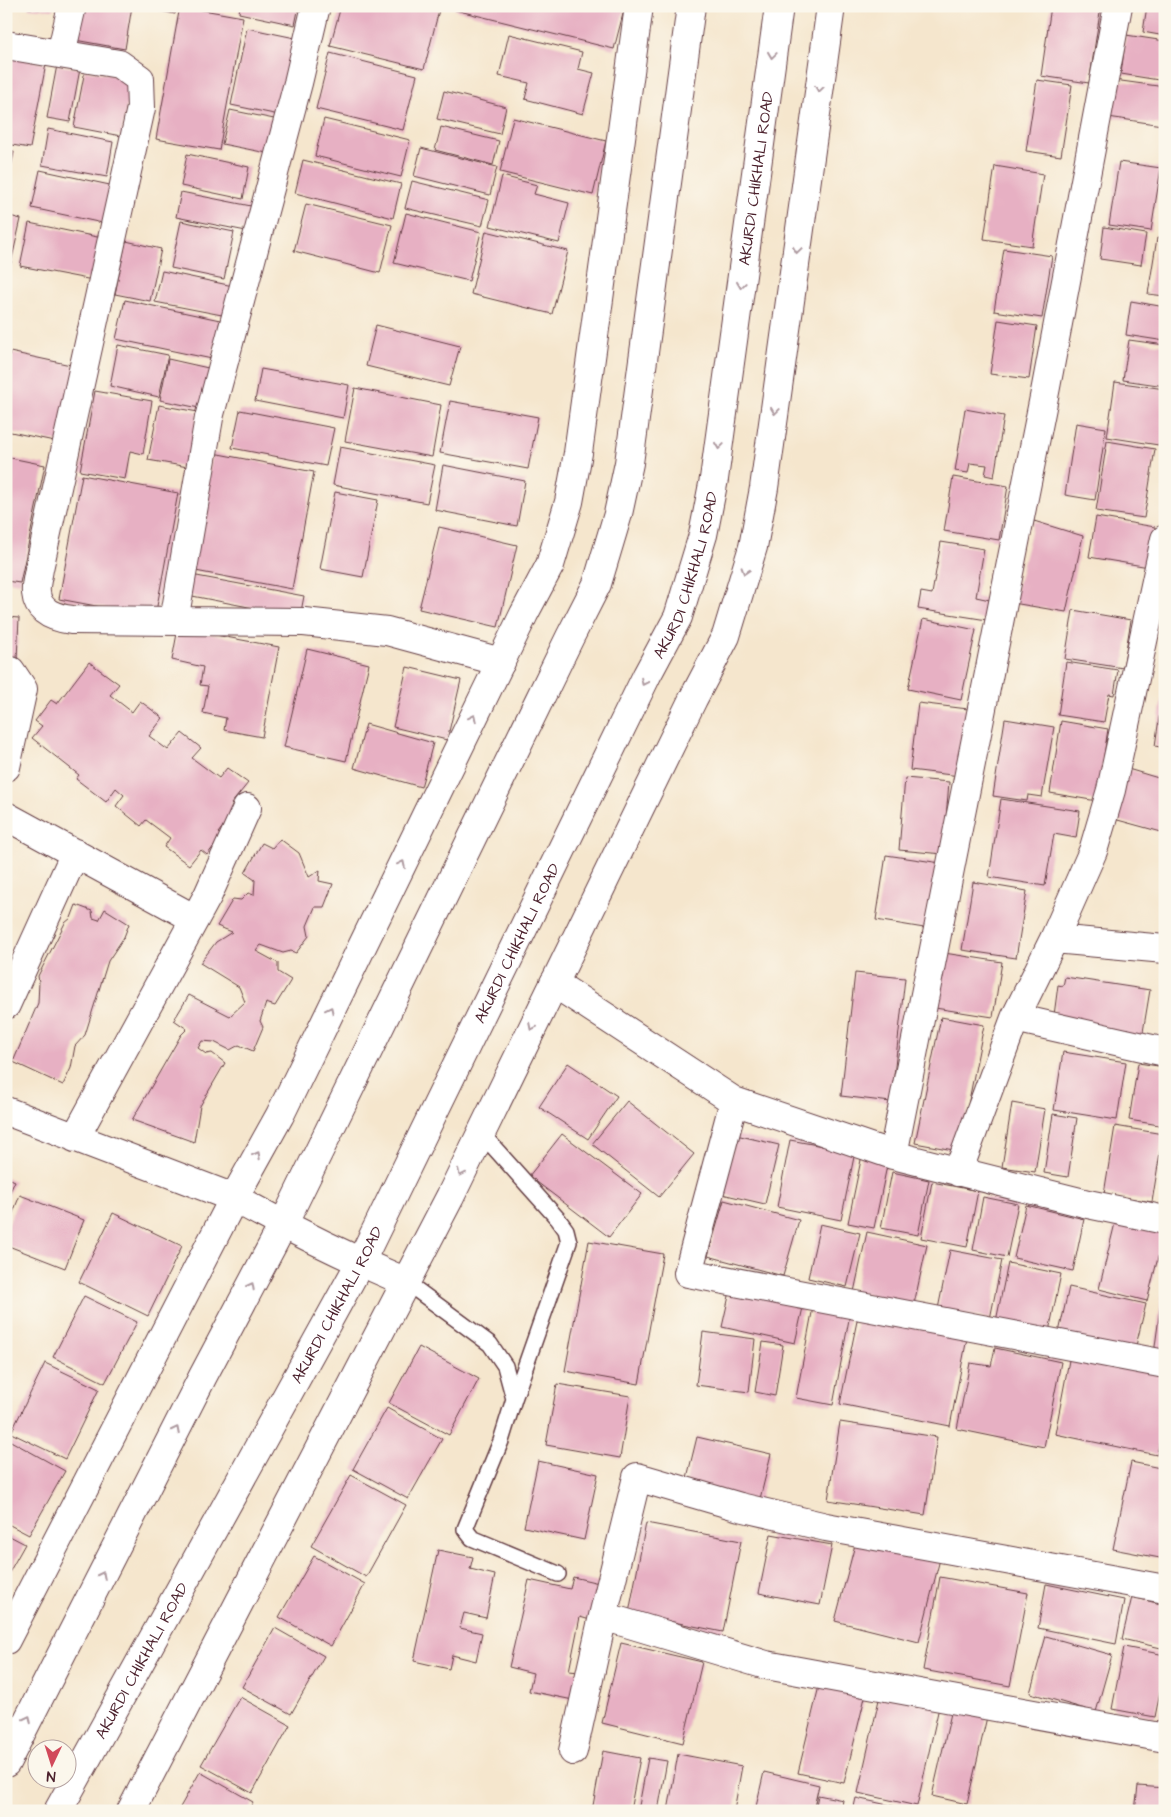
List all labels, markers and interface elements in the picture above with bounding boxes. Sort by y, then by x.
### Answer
one-way arrow [768,50,778,59]
one-way arrow [814,86,825,94]
street label: AKURDI CHIKHALI ROAD [733,90,779,267]
one-way arrow [792,247,803,255]
one-way arrow [736,281,747,289]
one-way arrow [770,407,781,415]
one-way arrow [714,442,724,450]
street label: AKURDI CHIKHALI ROAD [648,490,723,663]
one-way arrow [741,566,751,574]
one-way arrow [640,677,650,686]
one-way arrow [467,714,477,723]
one-way arrow [396,860,406,869]
street label: AKURDI CHIKHALI ROAD [469,860,566,1027]
one-way arrow [324,1006,335,1015]
one-way arrow [528,1022,539,1031]
one-way arrow [251,1152,261,1161]
one-way arrow [457,1168,467,1177]
street label: AKURDI CHIKHALI ROAD [286,1223,388,1387]
one-way arrow [245,1282,255,1291]
one-way arrow [170,1426,180,1435]
one-way arrow [96,1571,106,1580]
street label: AKURDI CHIKHALI ROAD [90,1579,194,1743]
one-way arrow [22,1716,32,1725]
north arrow [28,1740,78,1790]
text: N [46,1766,56,1786]

